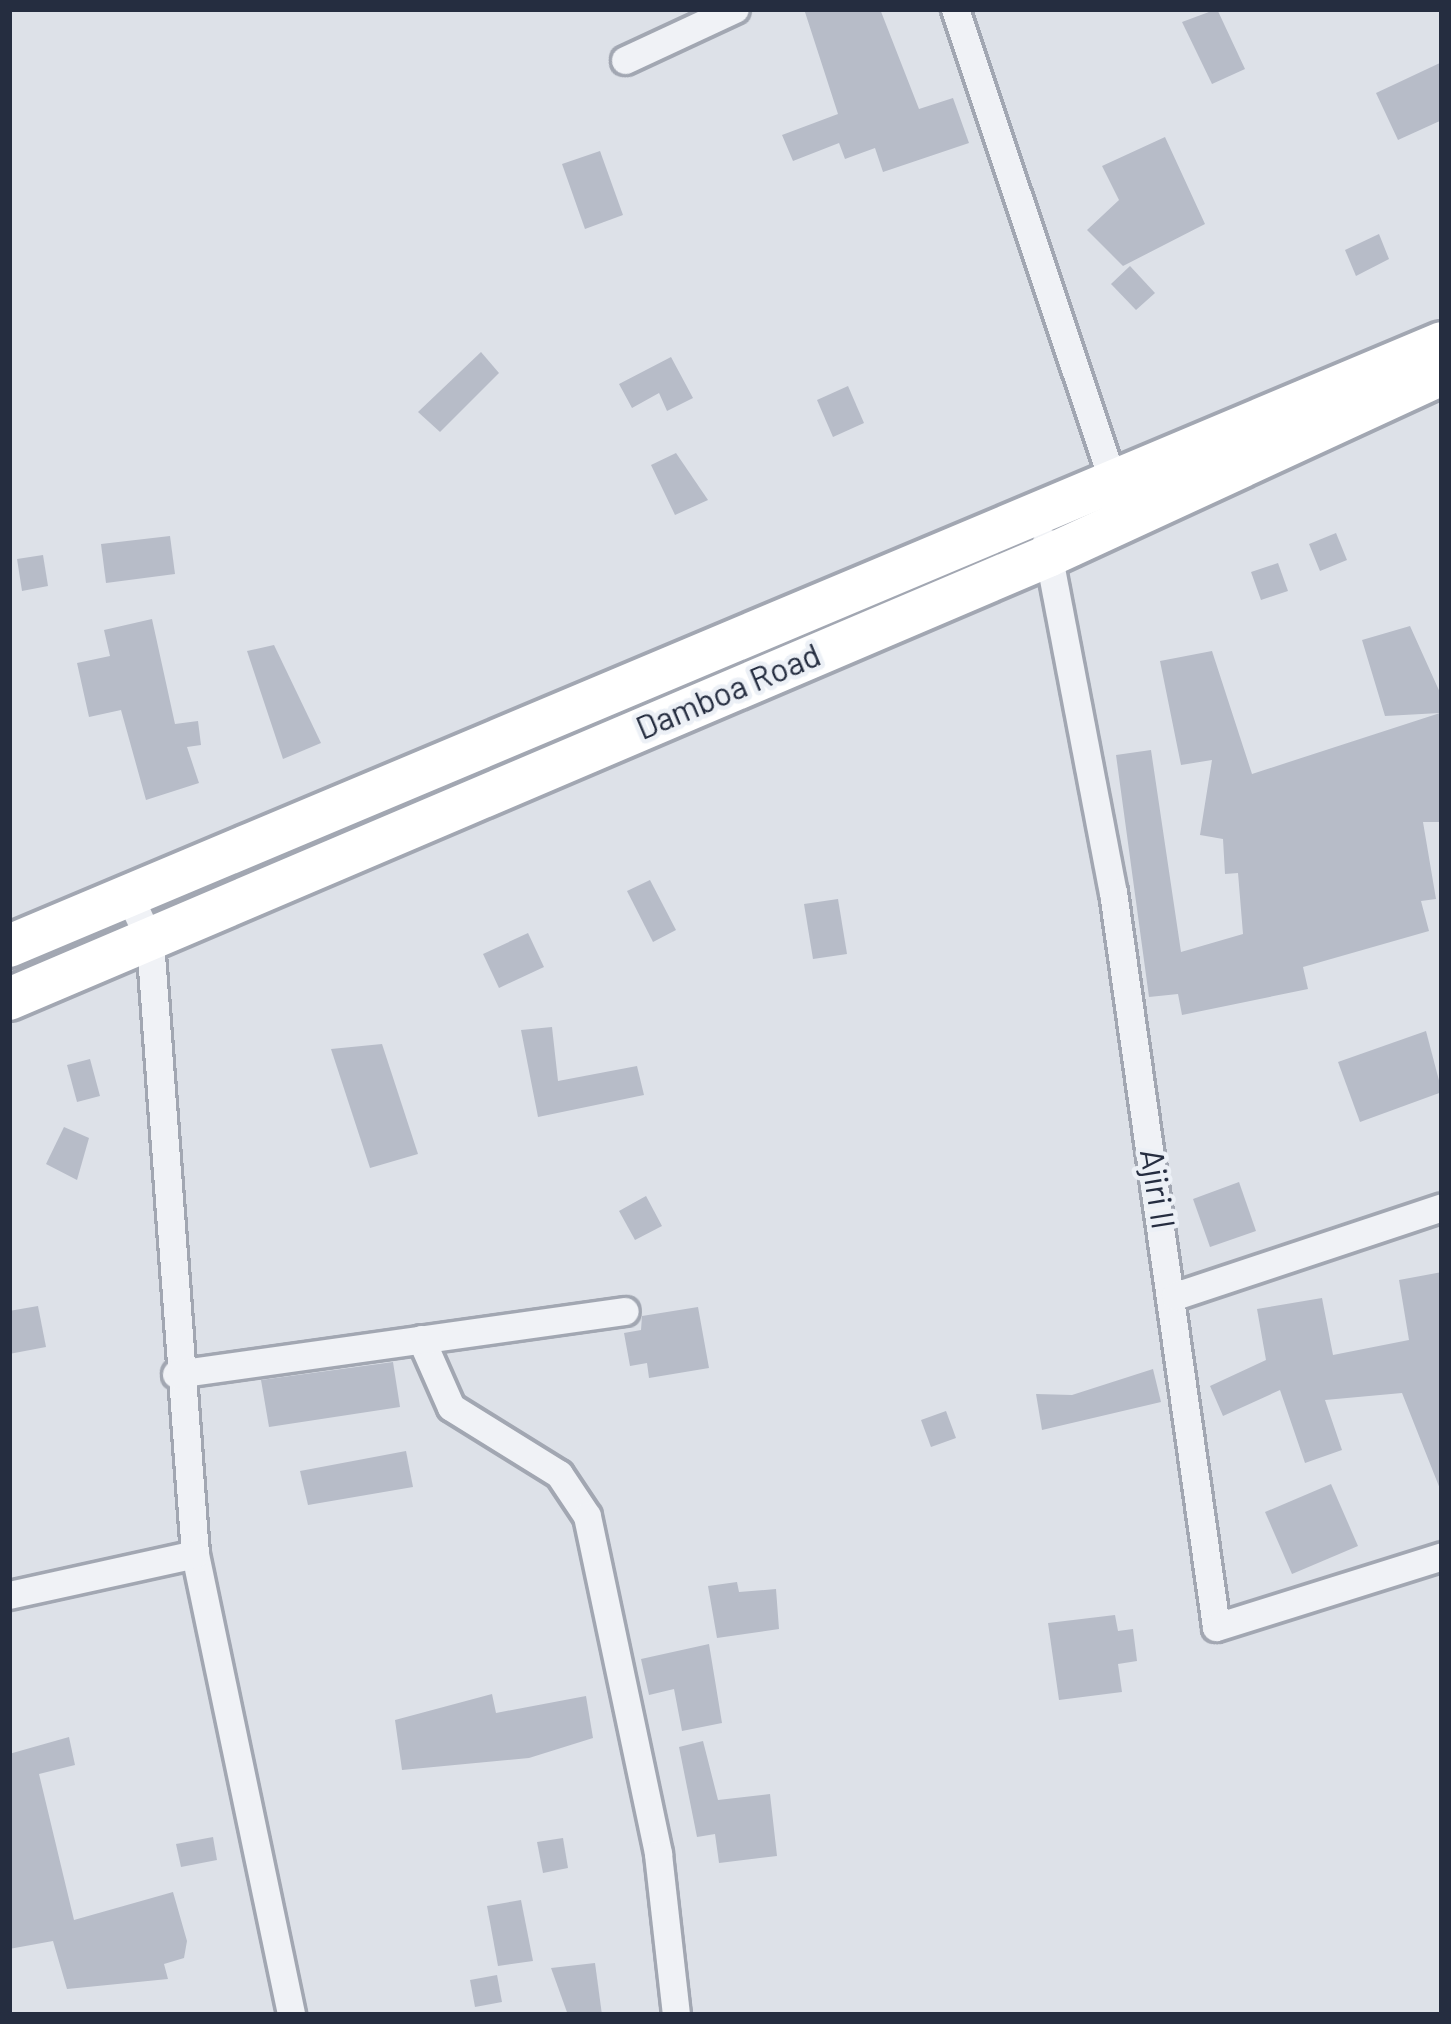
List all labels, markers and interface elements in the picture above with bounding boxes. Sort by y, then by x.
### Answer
street label: Damboa Road [630,634,826,748]
street label: Ajiri II [1132,1146,1184,1232]

